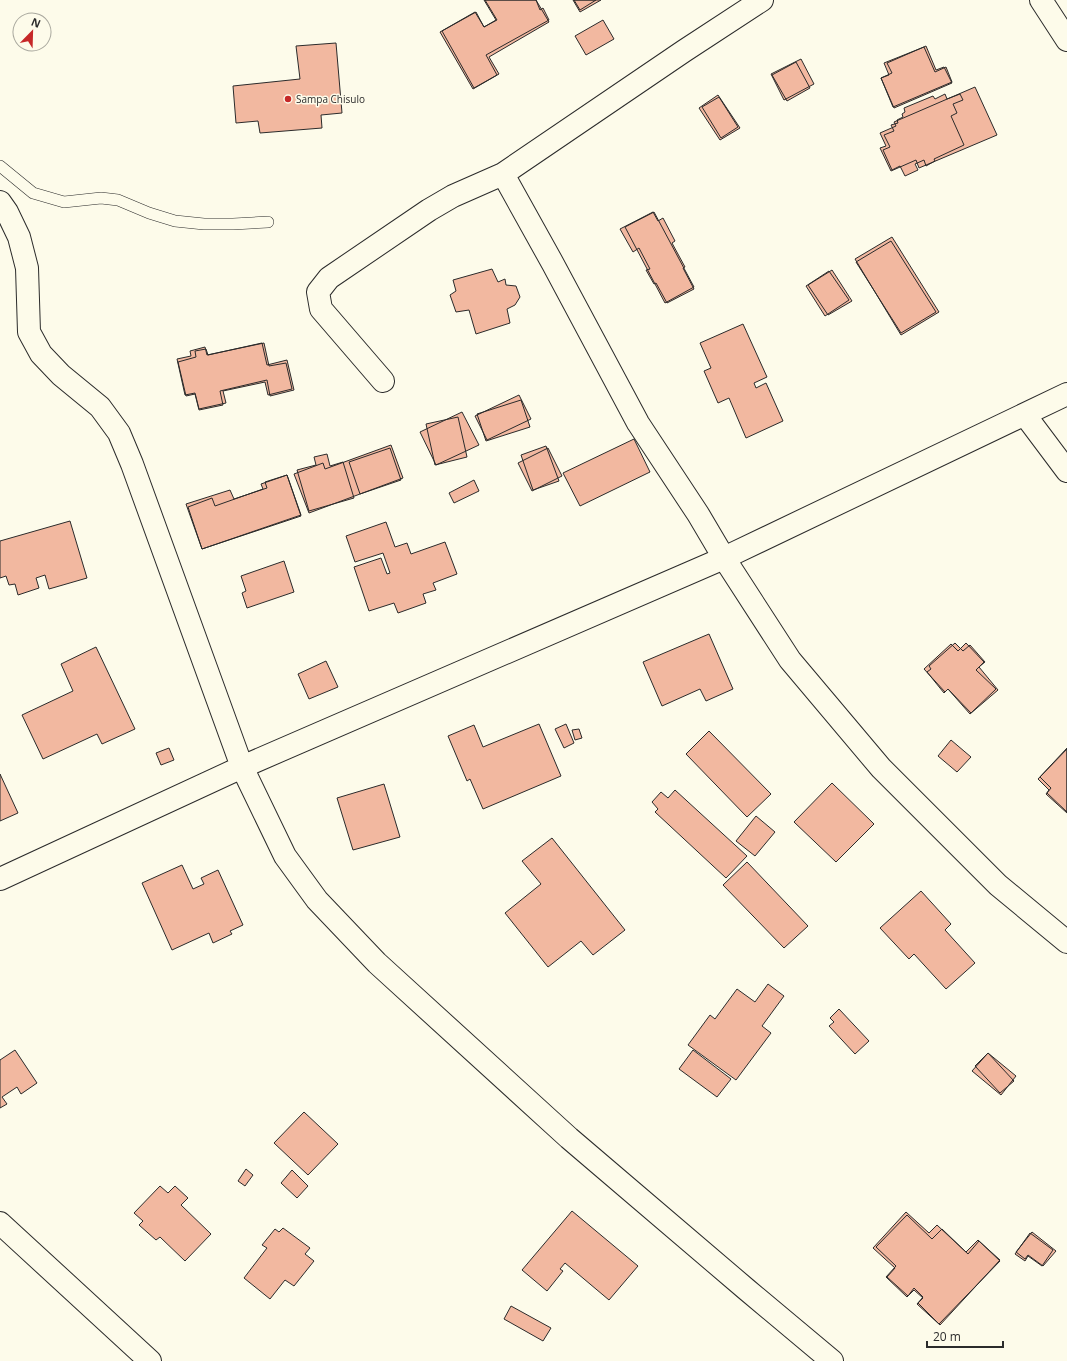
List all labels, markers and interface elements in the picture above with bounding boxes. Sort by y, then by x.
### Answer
north arrow [12,12,52,52]
text: N [29,14,43,31]
place label: Sampa Chisulo [296,92,365,106]
marker: Sampa Chisulo [283,94,293,104]
scale bar [927,1323,1003,1349]
text: 20 m [933,1328,961,1345]

